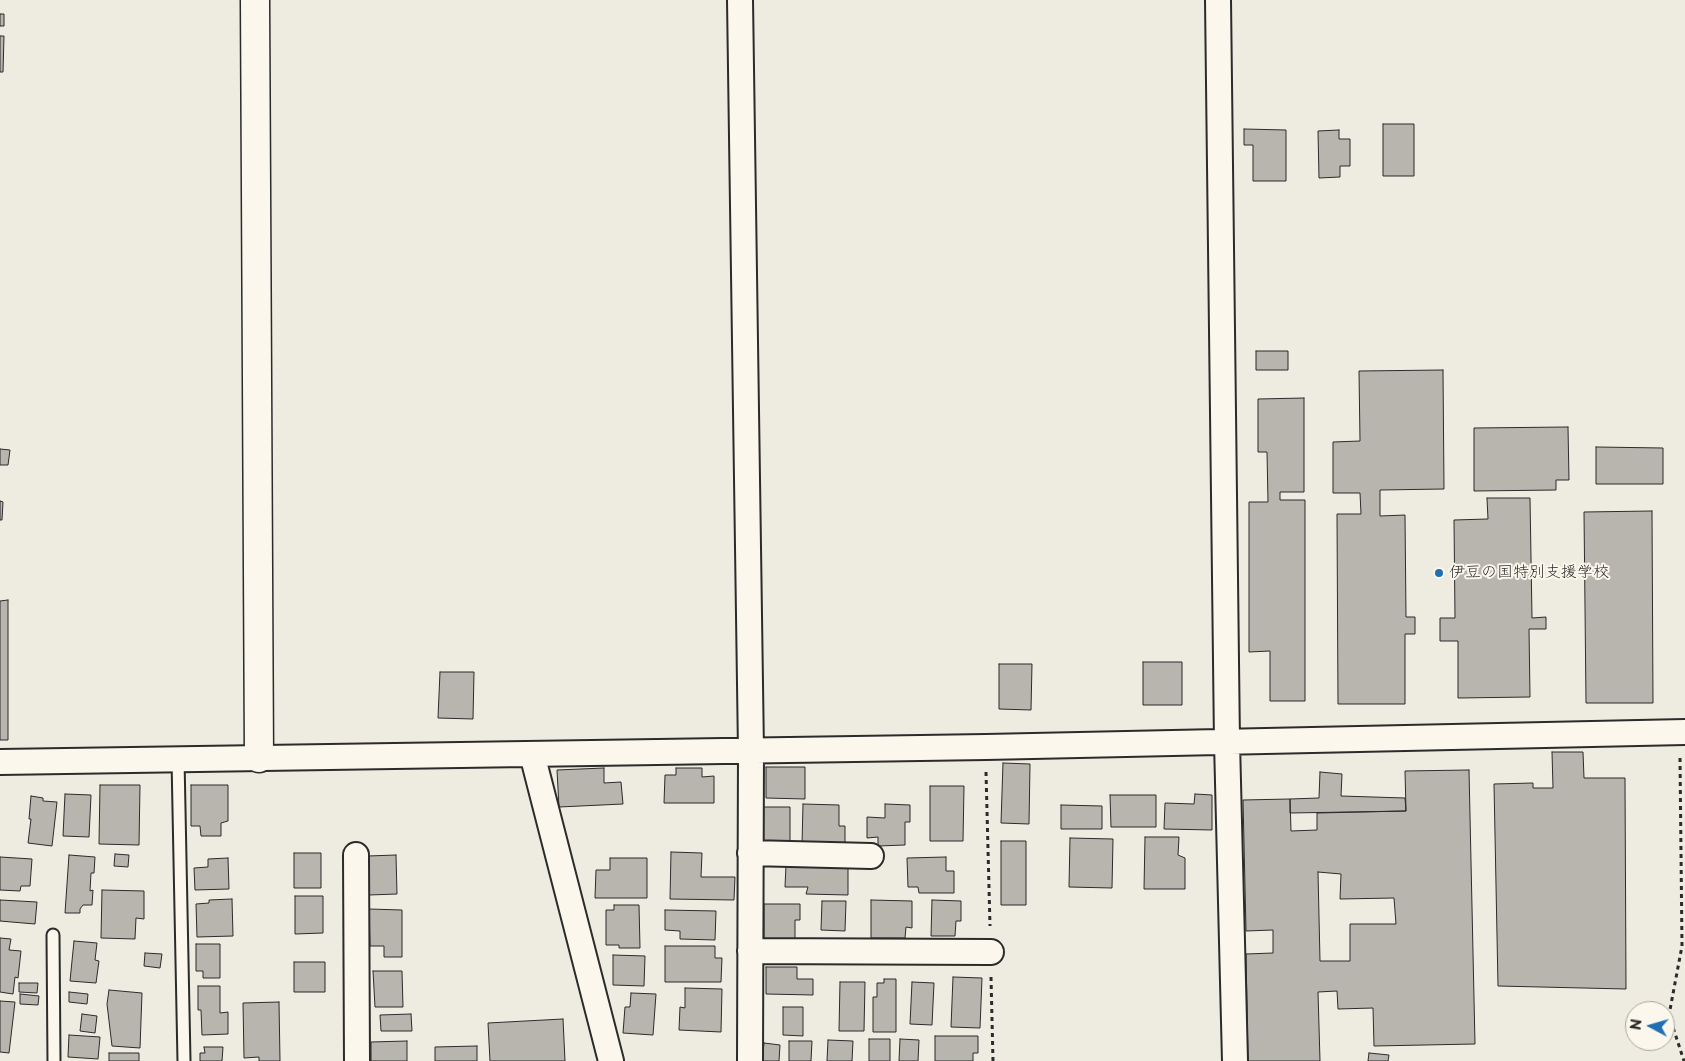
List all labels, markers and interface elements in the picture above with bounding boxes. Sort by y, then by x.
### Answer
place label: 伊豆の国特別支援学校 [1449,563,1609,583]
marker: 伊豆の国特別支援学校 [1433,567,1445,579]
north arrow [1625,1001,1675,1051]
text: N [1625,1018,1647,1031]

